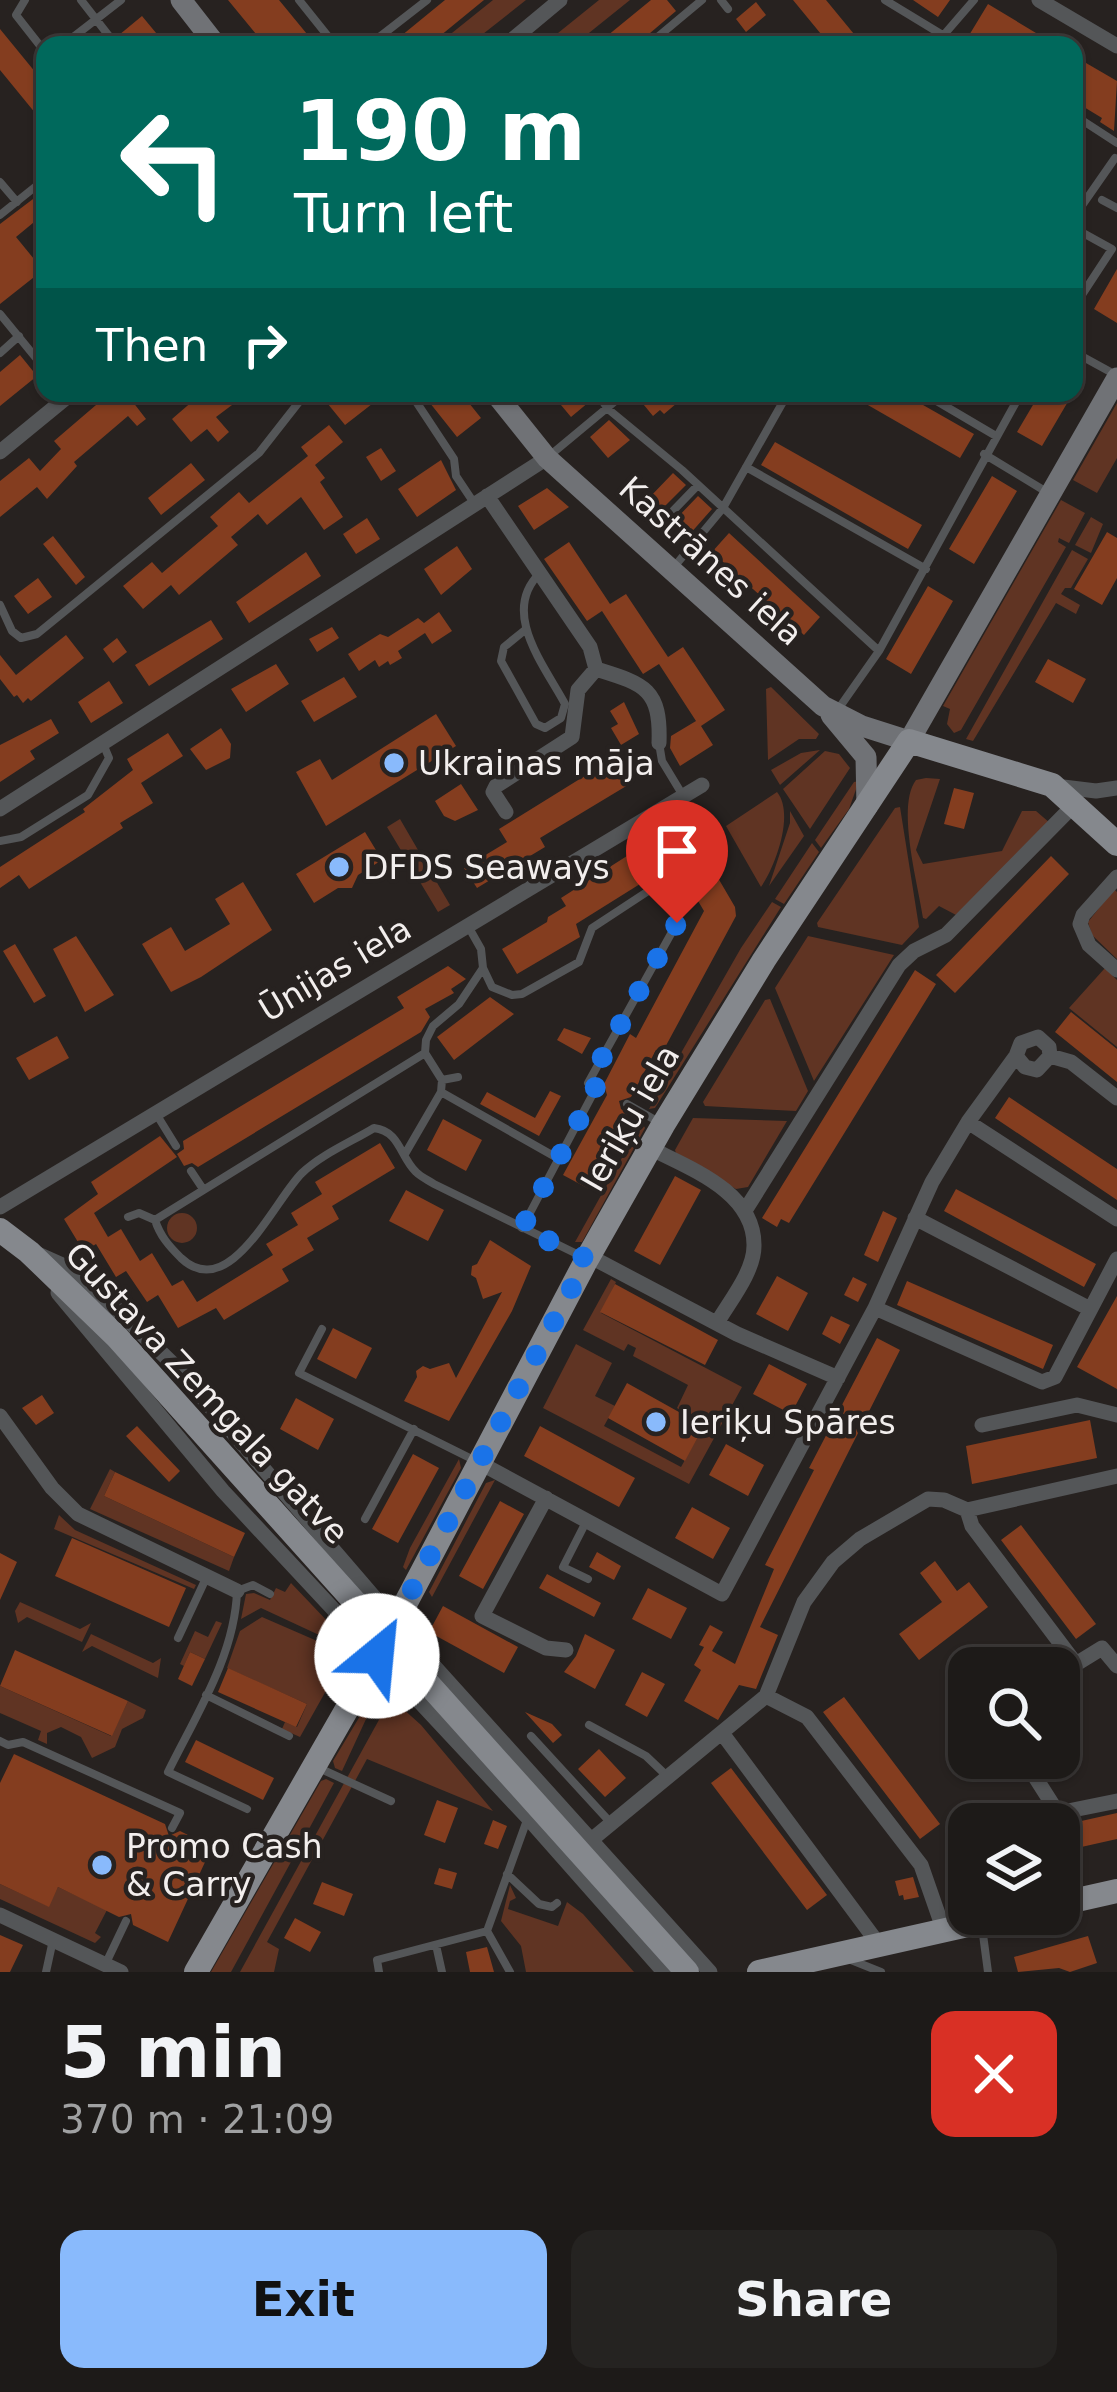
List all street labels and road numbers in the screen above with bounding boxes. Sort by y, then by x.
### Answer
street label: Kastrānes iela [611,469,811,653]
street label: Ūnijas iela [252,908,418,1030]
street label: Ieriķu iela [573,1038,687,1198]
street label: Gustava Zemgala gatve [57,1234,357,1552]

